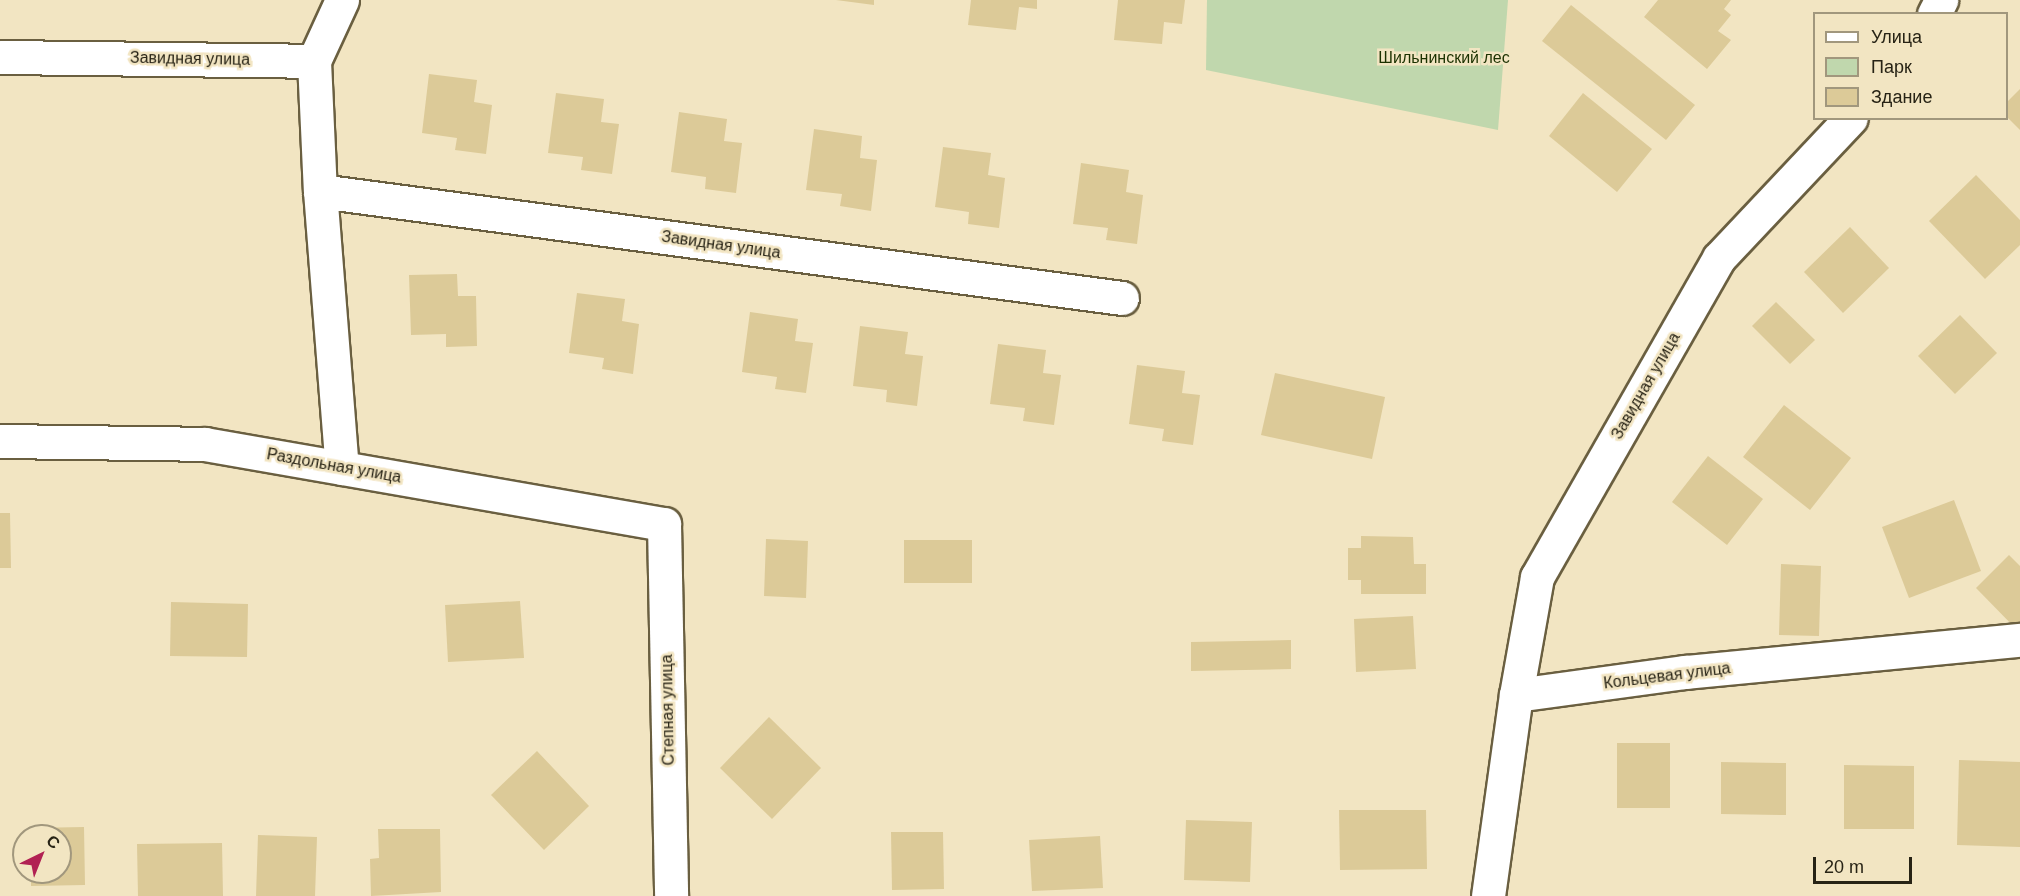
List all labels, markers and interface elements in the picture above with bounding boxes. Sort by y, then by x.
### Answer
legend [1813,12,2008,120]
text: Улица [1871,27,1922,47]
street label: Завидная улица [130,48,250,70]
park label: Шильнинский лес [1378,48,1510,68]
text: Парк [1871,57,1912,77]
text: Здание [1871,87,1932,107]
street label: Завидная улица [660,227,782,263]
street label: Завидная улица [1608,329,1684,443]
street label: Раздольная улица [265,445,403,487]
street label: Степная улица [657,654,679,766]
street label: Кольцевая улица [1602,659,1732,693]
north arrow [12,824,72,884]
text: С [43,832,63,852]
scale bar [1816,845,1915,883]
text: 20 m [1824,857,1864,877]

